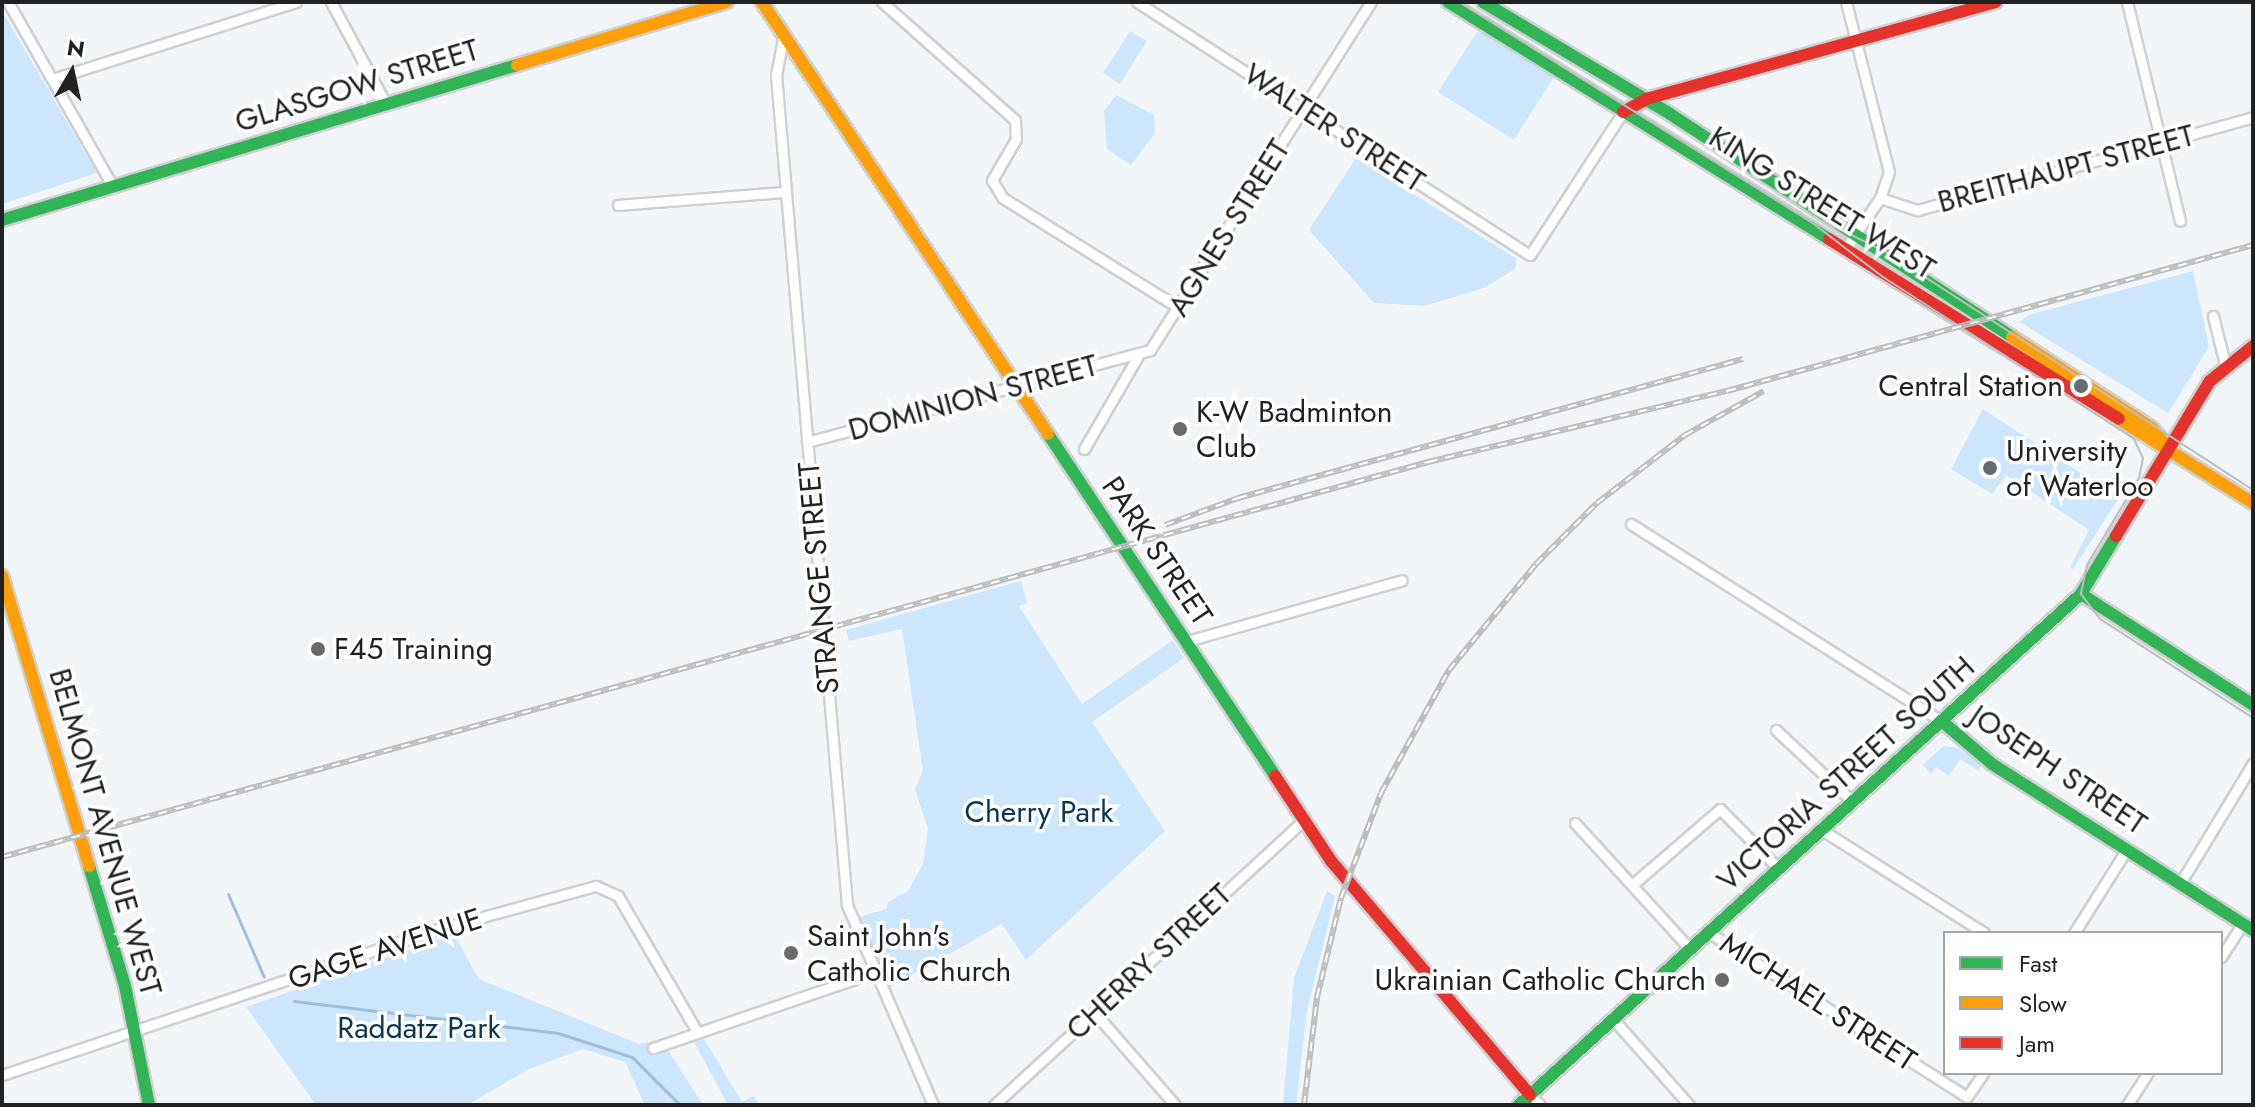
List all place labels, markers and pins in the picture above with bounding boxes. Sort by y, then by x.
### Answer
place label: Central Station [1878,368,2063,404]
marker: Central Station [2070,375,2092,397]
place label: K-W Badminton Club [1196,394,1392,464]
marker: K-W Badminton Club [1171,420,1189,438]
place label: University of Waterloo [2006,433,2154,504]
marker: University of Waterloo [1981,459,1999,477]
place label: F45 Training [334,631,493,667]
marker: F45 Training [309,640,327,658]
place label: Saint John's Catholic Church [807,918,1011,988]
marker: Saint John's Catholic Church [782,944,800,962]
place label: Ukrainian Catholic Church [1374,962,1706,998]
marker: Ukrainian Catholic Church [1713,971,1731,989]

